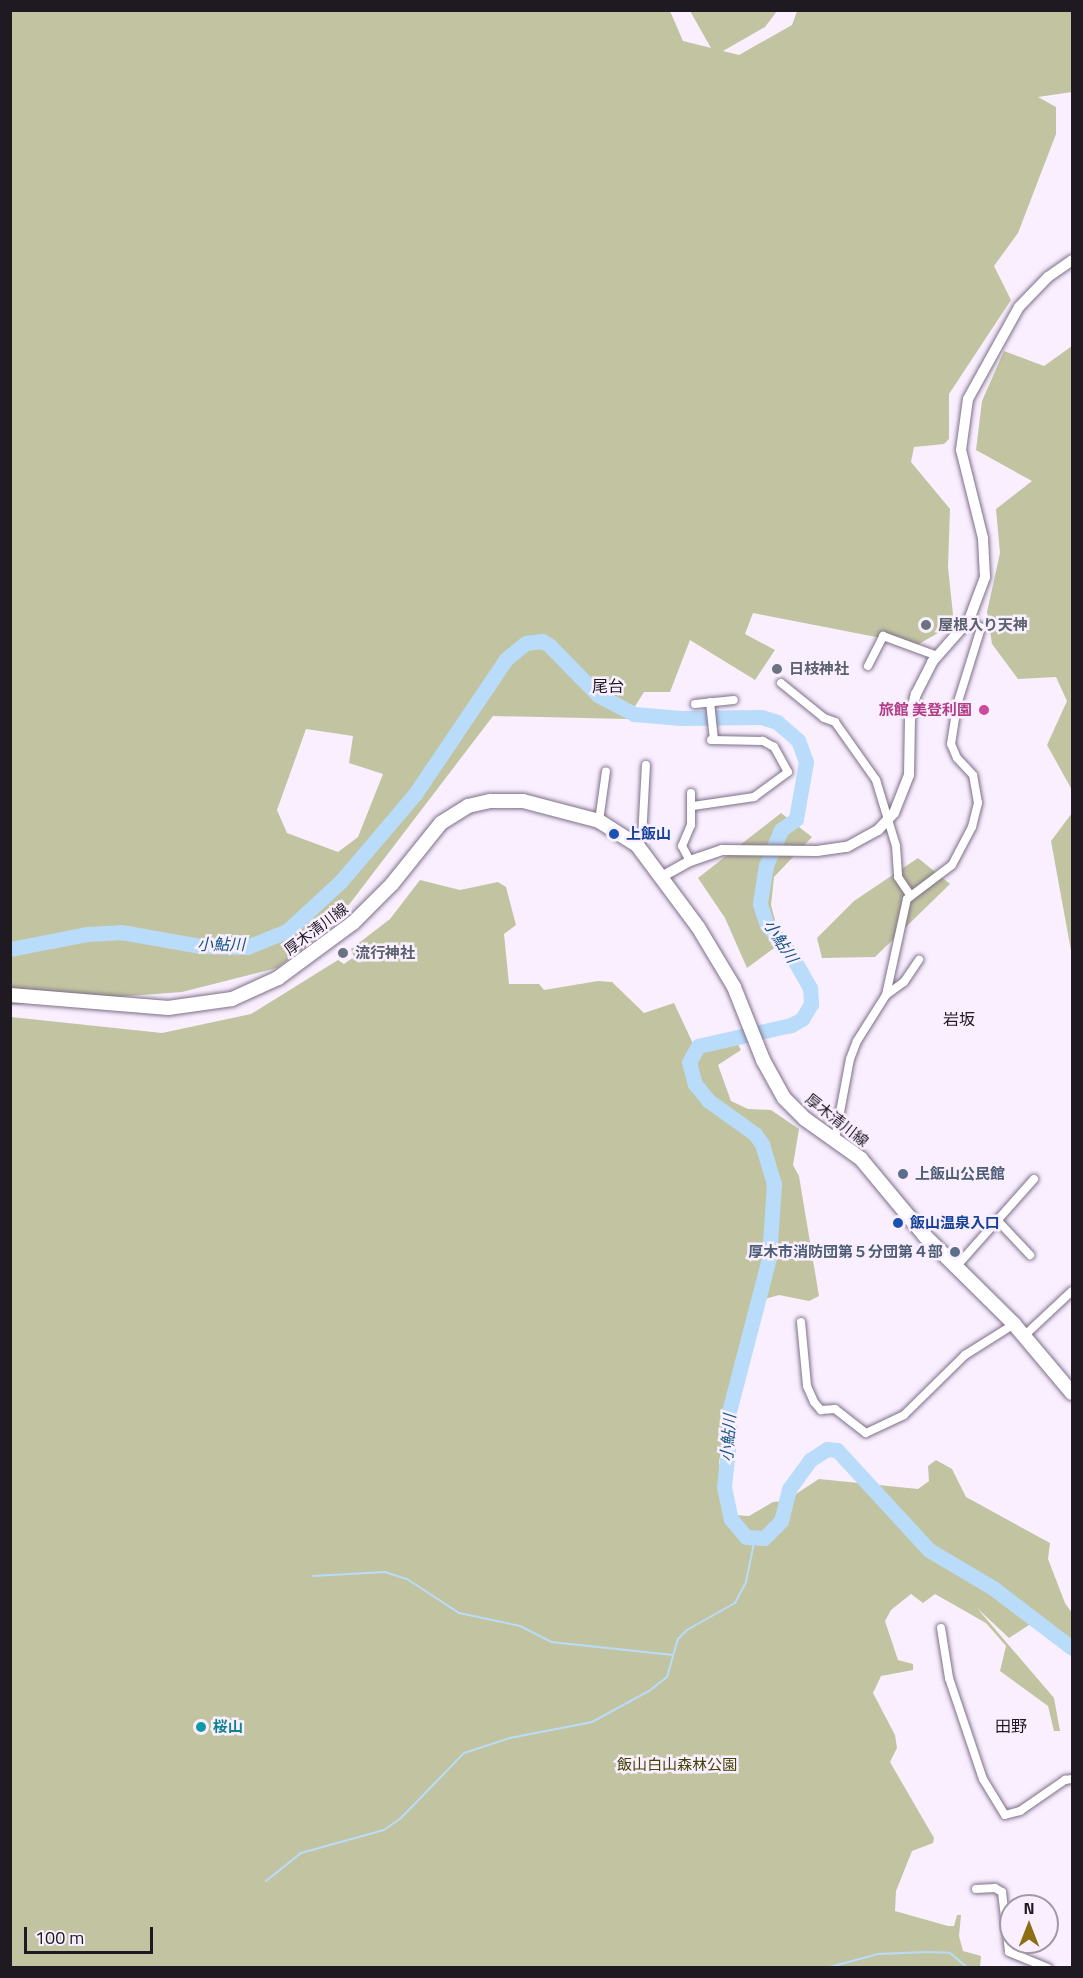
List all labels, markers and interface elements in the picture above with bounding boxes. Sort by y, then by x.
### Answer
place label: 屋根入り天神 [938,616,1028,634]
marker: 屋根入り天神 [919,618,933,632]
place label: 日枝神社 [789,660,849,678]
marker: 日枝神社 [770,662,784,676]
district label: 尾台 [592,676,624,696]
place label: 旅館 美登利園 [879,701,972,719]
marker: 旅館 美登利園 [977,703,991,717]
place label: 上飯山 [626,825,671,843]
marker: 上飯山 [607,827,621,841]
street label: 厚木清川線 [281,899,351,959]
water label: 小鮎川 [760,916,802,966]
water label: 小鮎川 [197,934,245,954]
place label: 流行神社 [355,944,415,962]
marker: 流行神社 [336,946,350,960]
district label: 岩坂 [943,1009,975,1029]
street label: 厚木清川線 [802,1090,872,1150]
place label: 上飯山公民館 [915,1165,1005,1183]
marker: 上飯山公民館 [896,1167,910,1181]
place label: 飯山温泉入口 [910,1214,1000,1232]
marker: 飯山温泉入口 [891,1216,905,1230]
place label: 厚木市消防団第５分団第４部 [748,1243,943,1261]
marker: 厚木市消防団第５分団第４部 [948,1245,962,1259]
water label: 小鮎川 [717,1413,739,1463]
district label: 田野 [995,1716,1027,1736]
place label: 桜山 [213,1718,243,1736]
marker: 桜山 [194,1720,208,1734]
park label: 飯山白山森林公園 [617,1756,737,1774]
north arrow [999,1894,1059,1954]
text: N [1023,1896,1035,1920]
scale bar [27,1915,156,1953]
text: 100 m [35,1924,84,1951]

